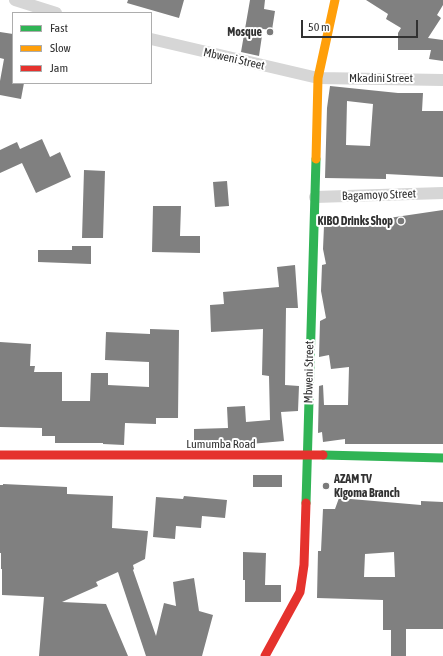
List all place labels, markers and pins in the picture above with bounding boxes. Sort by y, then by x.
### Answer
place label: Mosque [227,25,262,39]
marker: Mosque [265,27,275,37]
place label: KIBO Drinks Shop [318,214,393,228]
marker: KIBO Drinks Shop [396,216,406,226]
place label: AZAM TV Kigoma Branch [334,472,400,500]
marker: AZAM TV Kigoma Branch [321,481,331,491]

